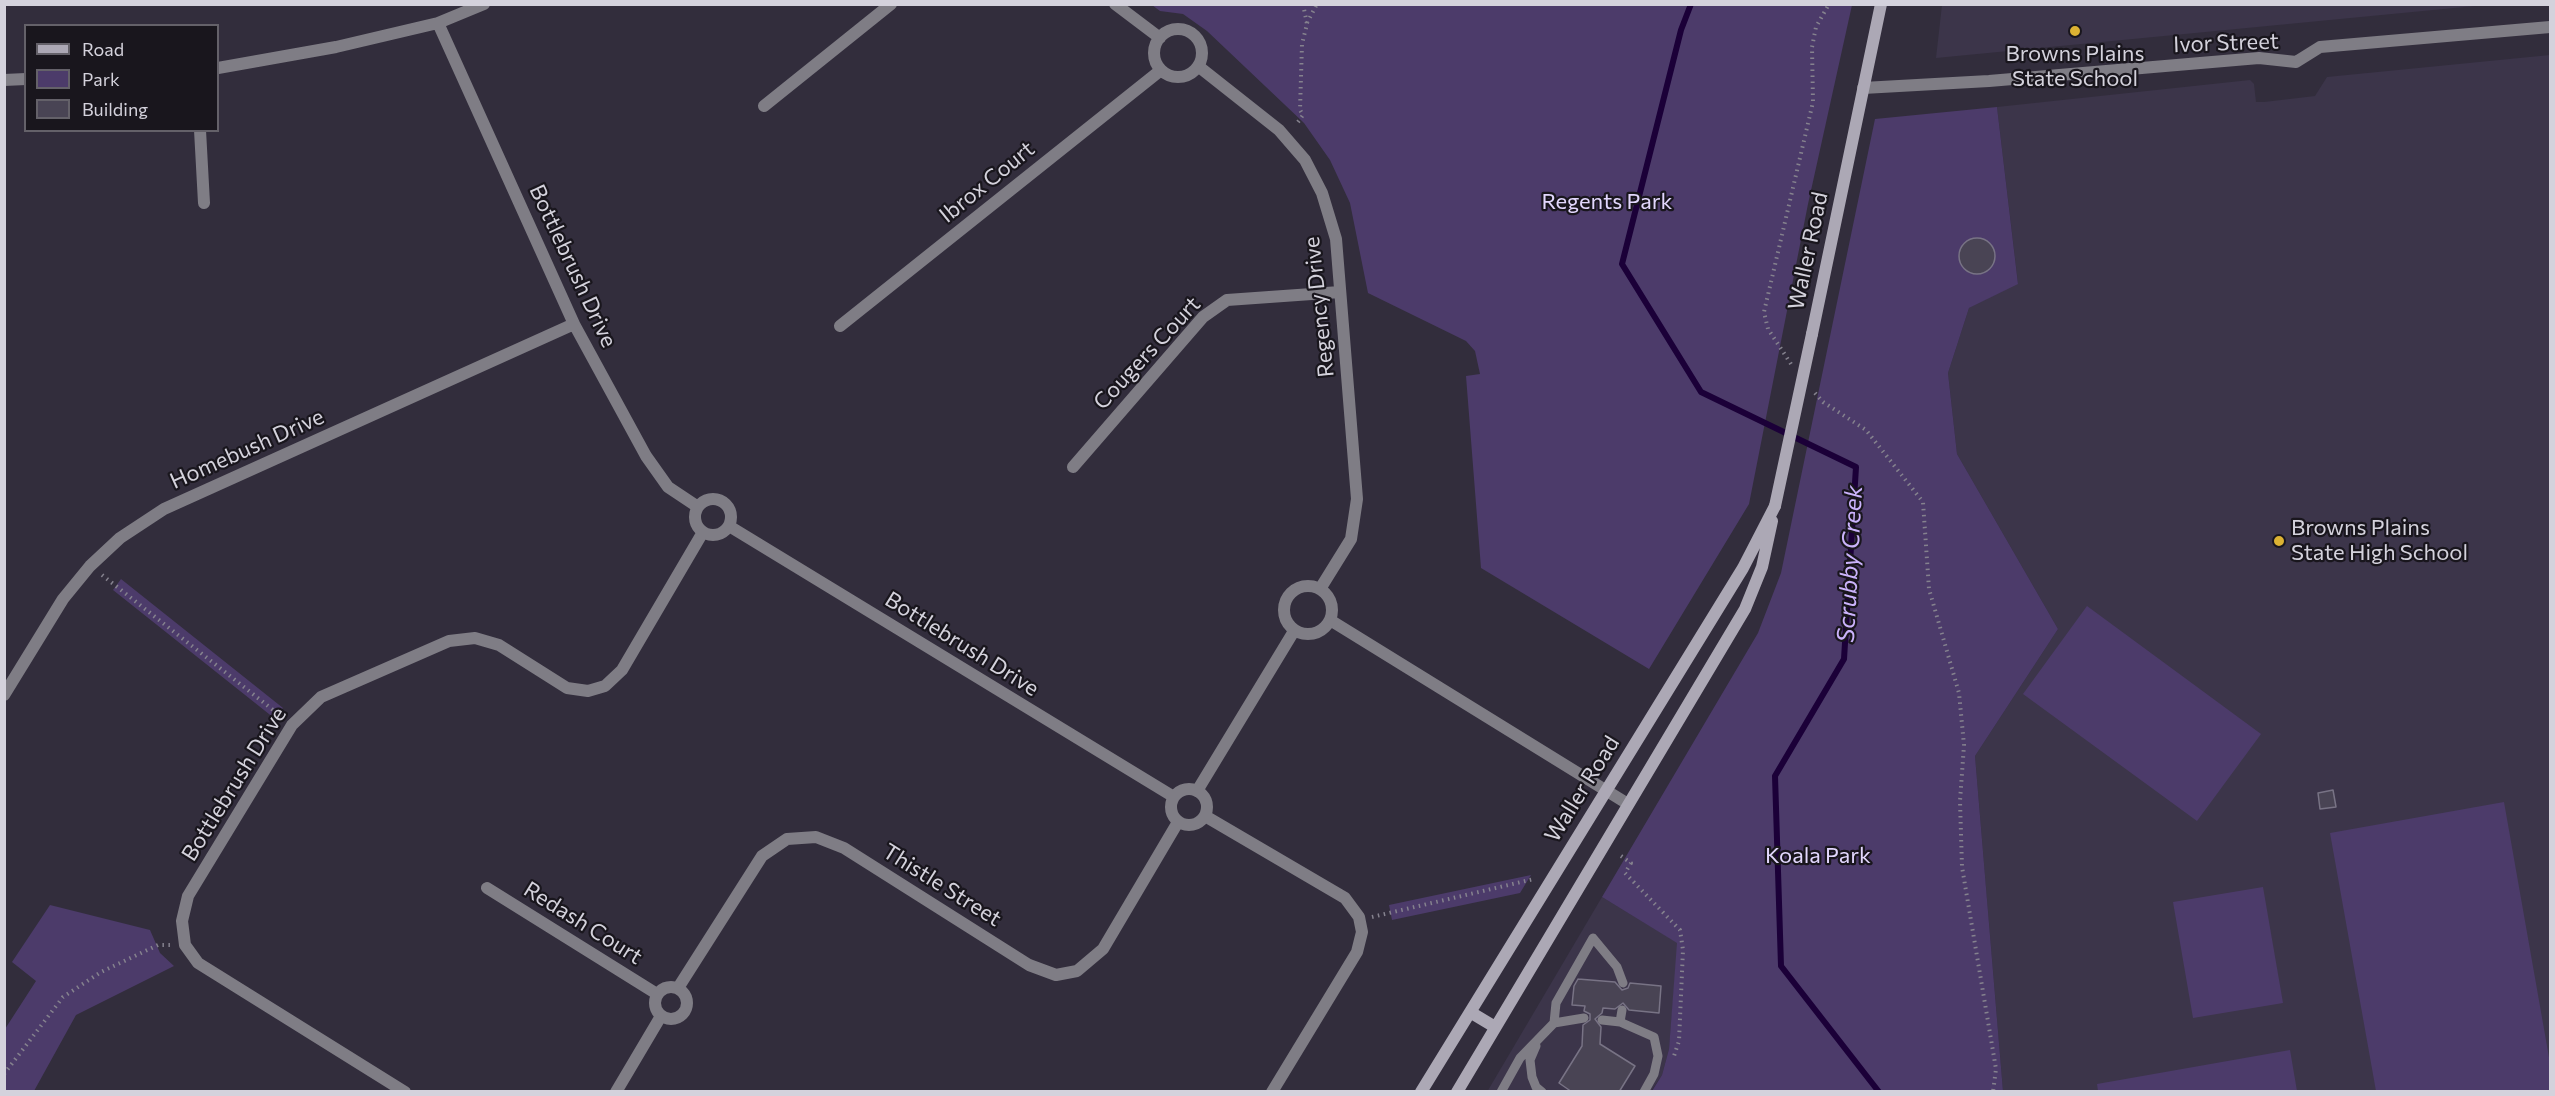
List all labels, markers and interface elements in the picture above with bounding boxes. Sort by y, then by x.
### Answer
legend [24,24,219,132]
marker: Browns Plains State School [2068,24,2082,38]
street label: Ivor Street [2173,28,2279,58]
text: Road [82,38,124,60]
place label: Browns Plains State School [2006,41,2144,92]
text: Park [82,68,120,90]
text: Building [82,98,148,120]
street label: Ibrox Court [934,136,1040,228]
street label: Bottlebrush Drive [524,180,622,352]
park label: Regents Park [1542,189,1672,215]
street label: Waller Road [1783,190,1833,312]
street label: Regency Drive [1298,235,1340,379]
street label: Cougers Court [1088,291,1206,415]
street label: Homebush Drive [166,403,328,495]
water label: Scrubby Creek [1831,485,1869,643]
place label: Browns Plains State High School [2291,515,2468,566]
marker: Browns Plains State High School [2272,534,2286,548]
street label: Bottlebrush Drive [880,586,1044,702]
street label: Bottlebrush Drive [176,702,292,866]
street label: Waller Road [1539,731,1625,847]
street label: Thistle Street [878,838,1006,932]
park label: Koala Park [1765,843,1871,869]
street label: Redash Court [519,876,647,970]

